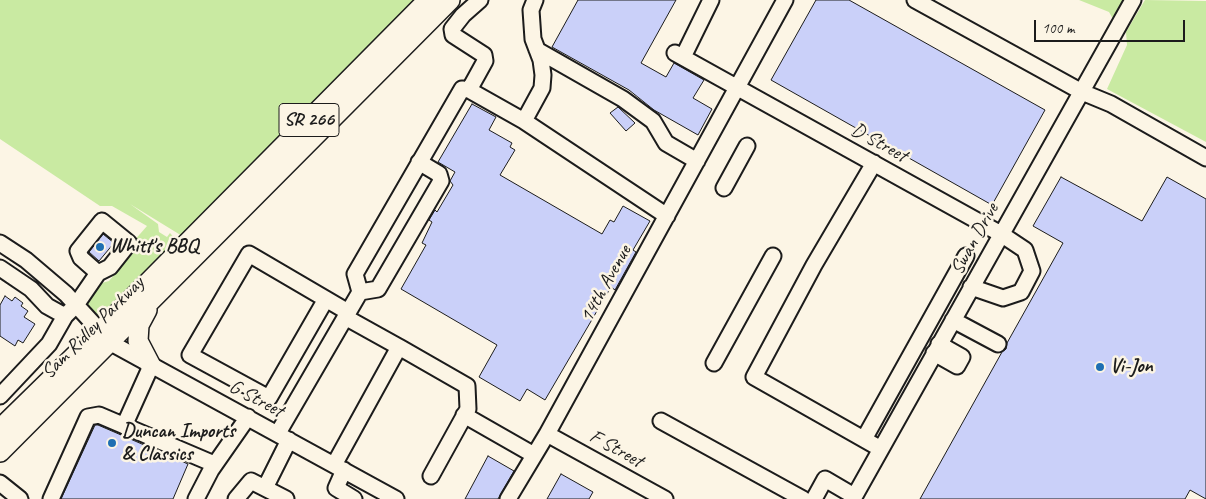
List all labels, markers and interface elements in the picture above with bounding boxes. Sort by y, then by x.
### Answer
scale bar [1036,10,1187,42]
text: 100 m [1042,19,1074,38]
road number: SR 266 [279,104,339,136]
street label: D Street [847,118,911,168]
street label: Swan Drive [946,199,1004,279]
place label: Whitt's BBQ [110,235,197,259]
marker: Whitt's BBQ [94,241,106,253]
street label: 14th Avenue [575,241,637,327]
street label: Sam Ridley Parkway [37,272,149,384]
place label: Vi-Jon [1110,355,1153,379]
marker: Vi-Jon [1094,361,1106,373]
street label: G Street [225,375,287,423]
place label: Duncan Imports & Classics [122,420,235,467]
street label: F Street [585,425,647,473]
marker: Duncan Imports & Classics [106,437,118,449]

